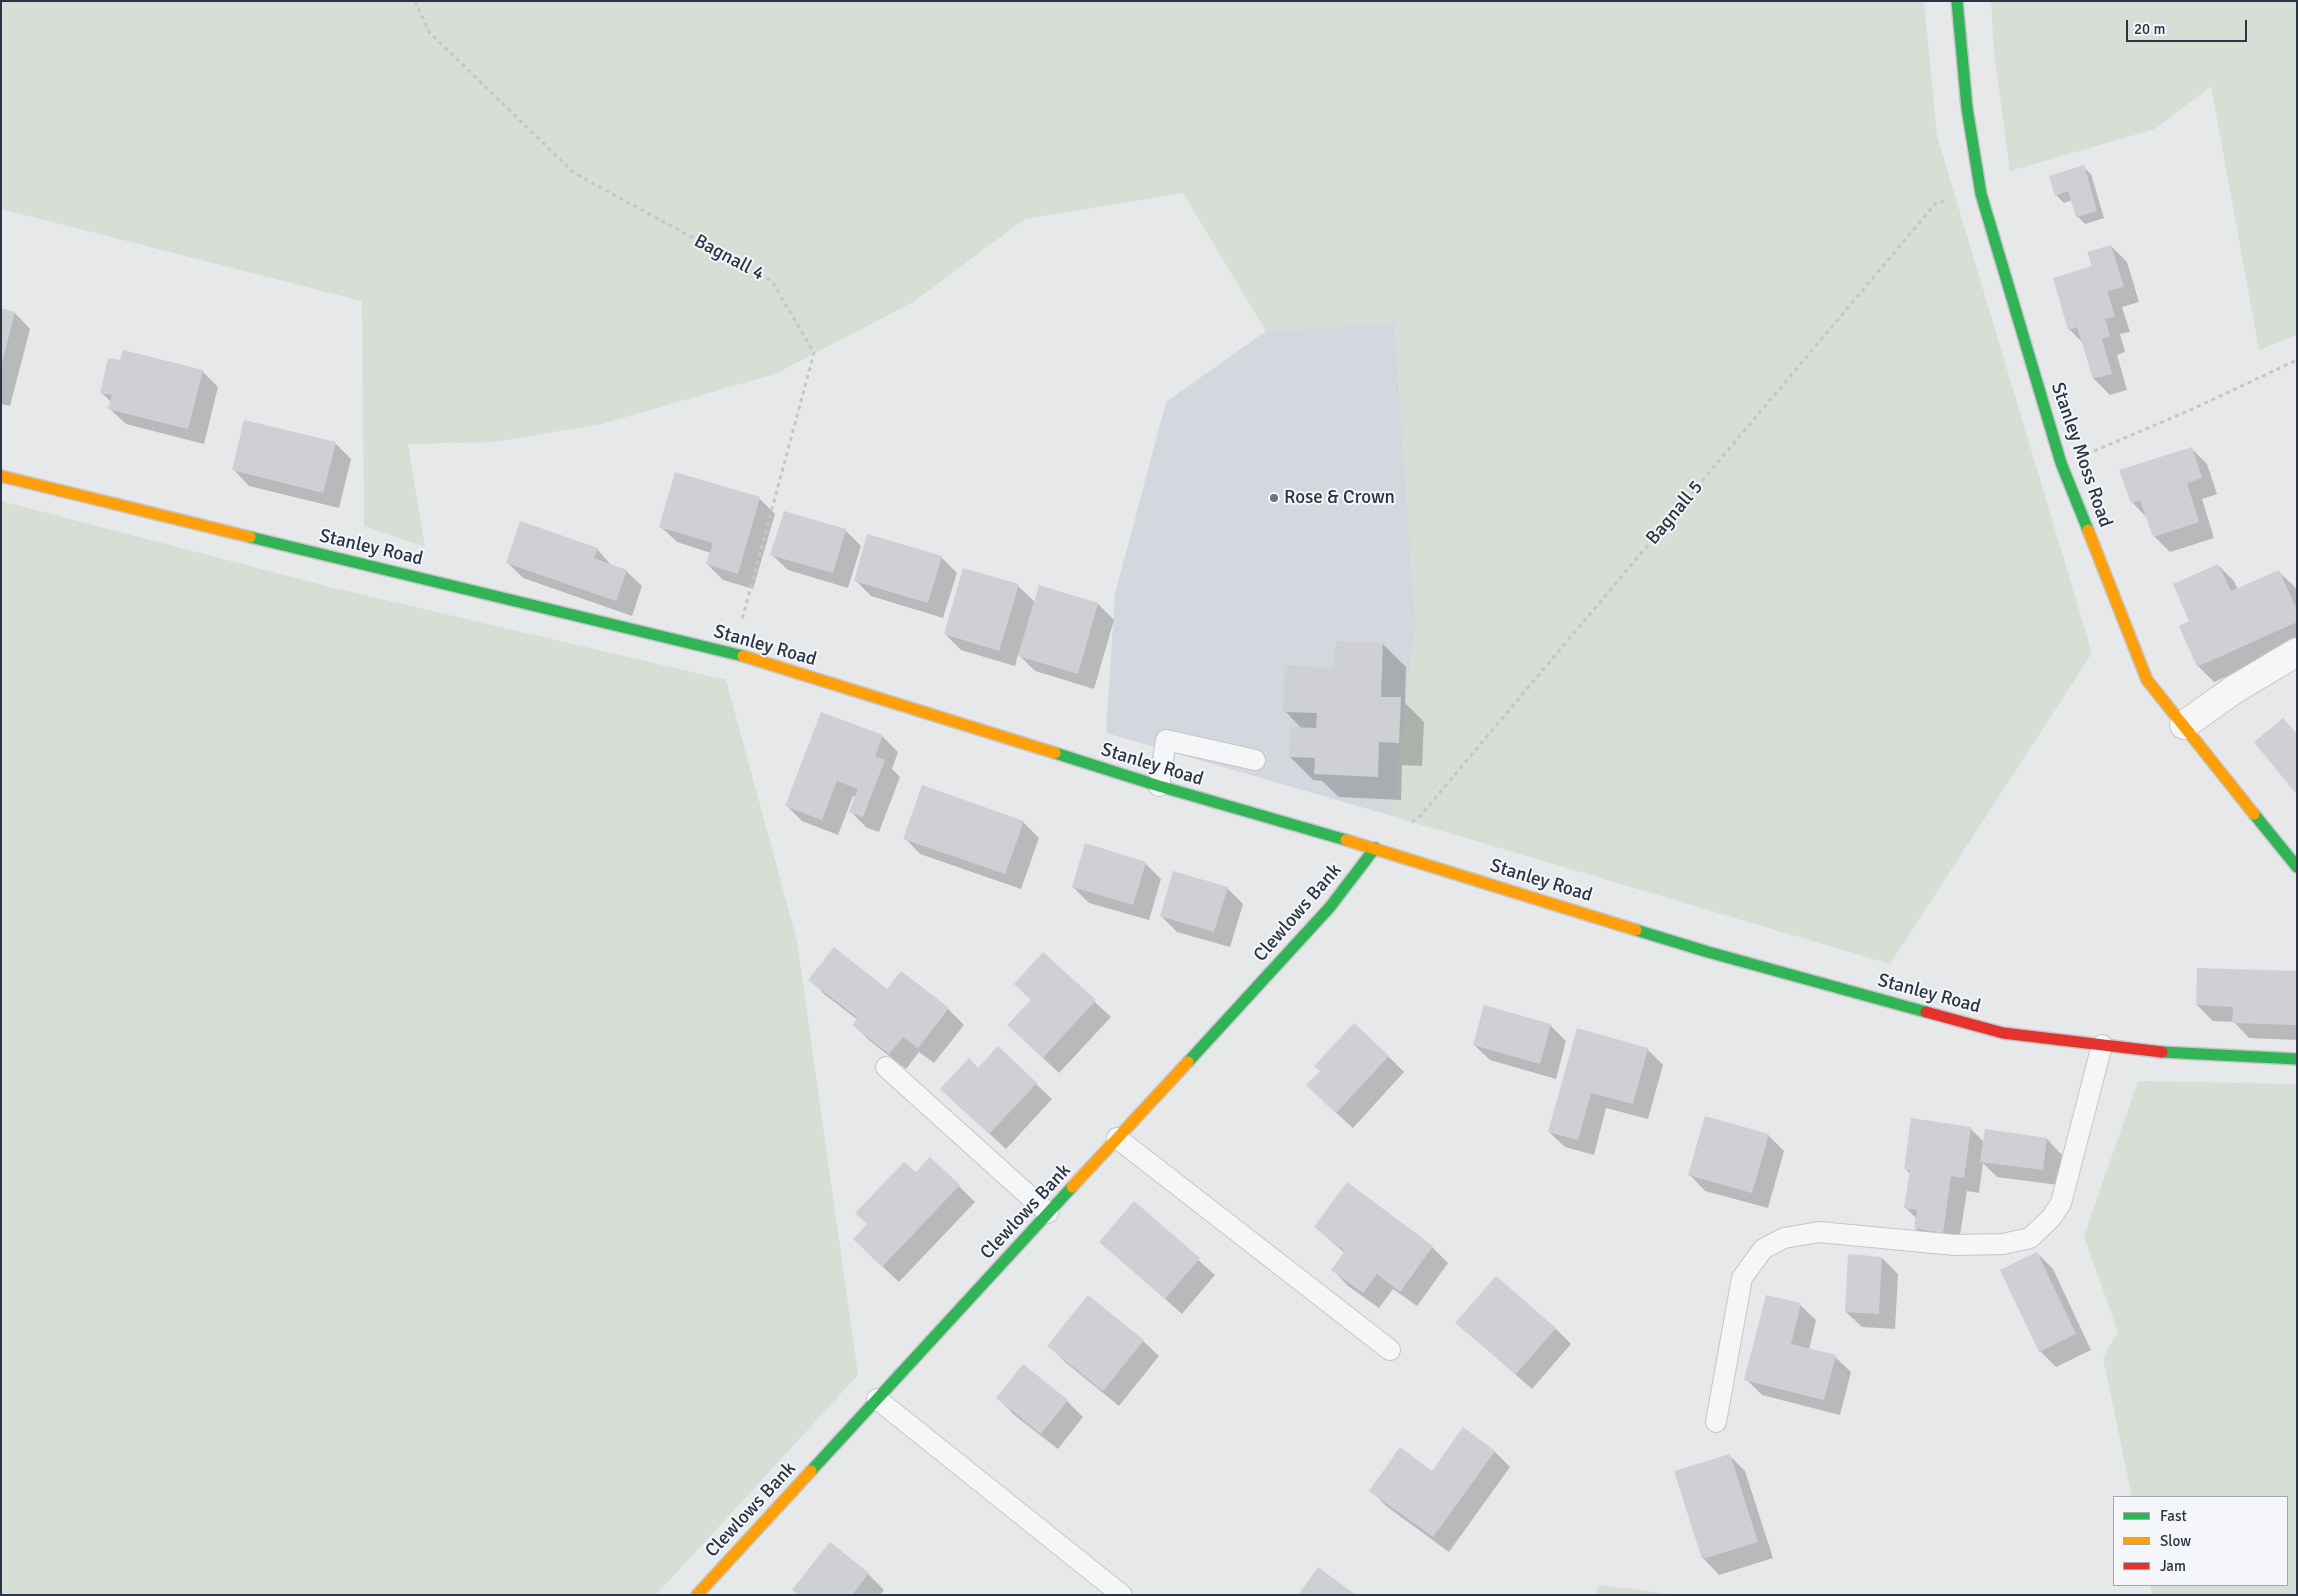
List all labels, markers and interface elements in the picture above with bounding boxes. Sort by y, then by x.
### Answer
scale bar [2128,10,2249,42]
text: 20 m [2134,20,2165,38]
street label: Bagnall 4 [690,230,768,286]
street label: Stanley Moss Road [2046,380,2116,530]
street label: Bagnall 5 [1642,476,1708,550]
place label: Rose & Crown [1284,487,1395,509]
marker: Rose & Crown [1268,492,1280,504]
street label: Stanley Road [317,525,425,571]
street label: Stanley Road [711,620,819,672]
street label: Stanley Road [1098,739,1206,791]
street label: Stanley Road [1487,855,1595,907]
street label: Clewlows Bank [1249,859,1347,967]
street label: Stanley Road [1875,969,1983,1019]
street label: Clewlows Bank [976,1160,1076,1264]
street label: Clewlows Bank [701,1458,801,1562]
legend [2113,1496,2288,1586]
text: Fast [2160,1507,2187,1525]
text: Slow [2160,1532,2191,1550]
text: Jam [2160,1557,2186,1575]

